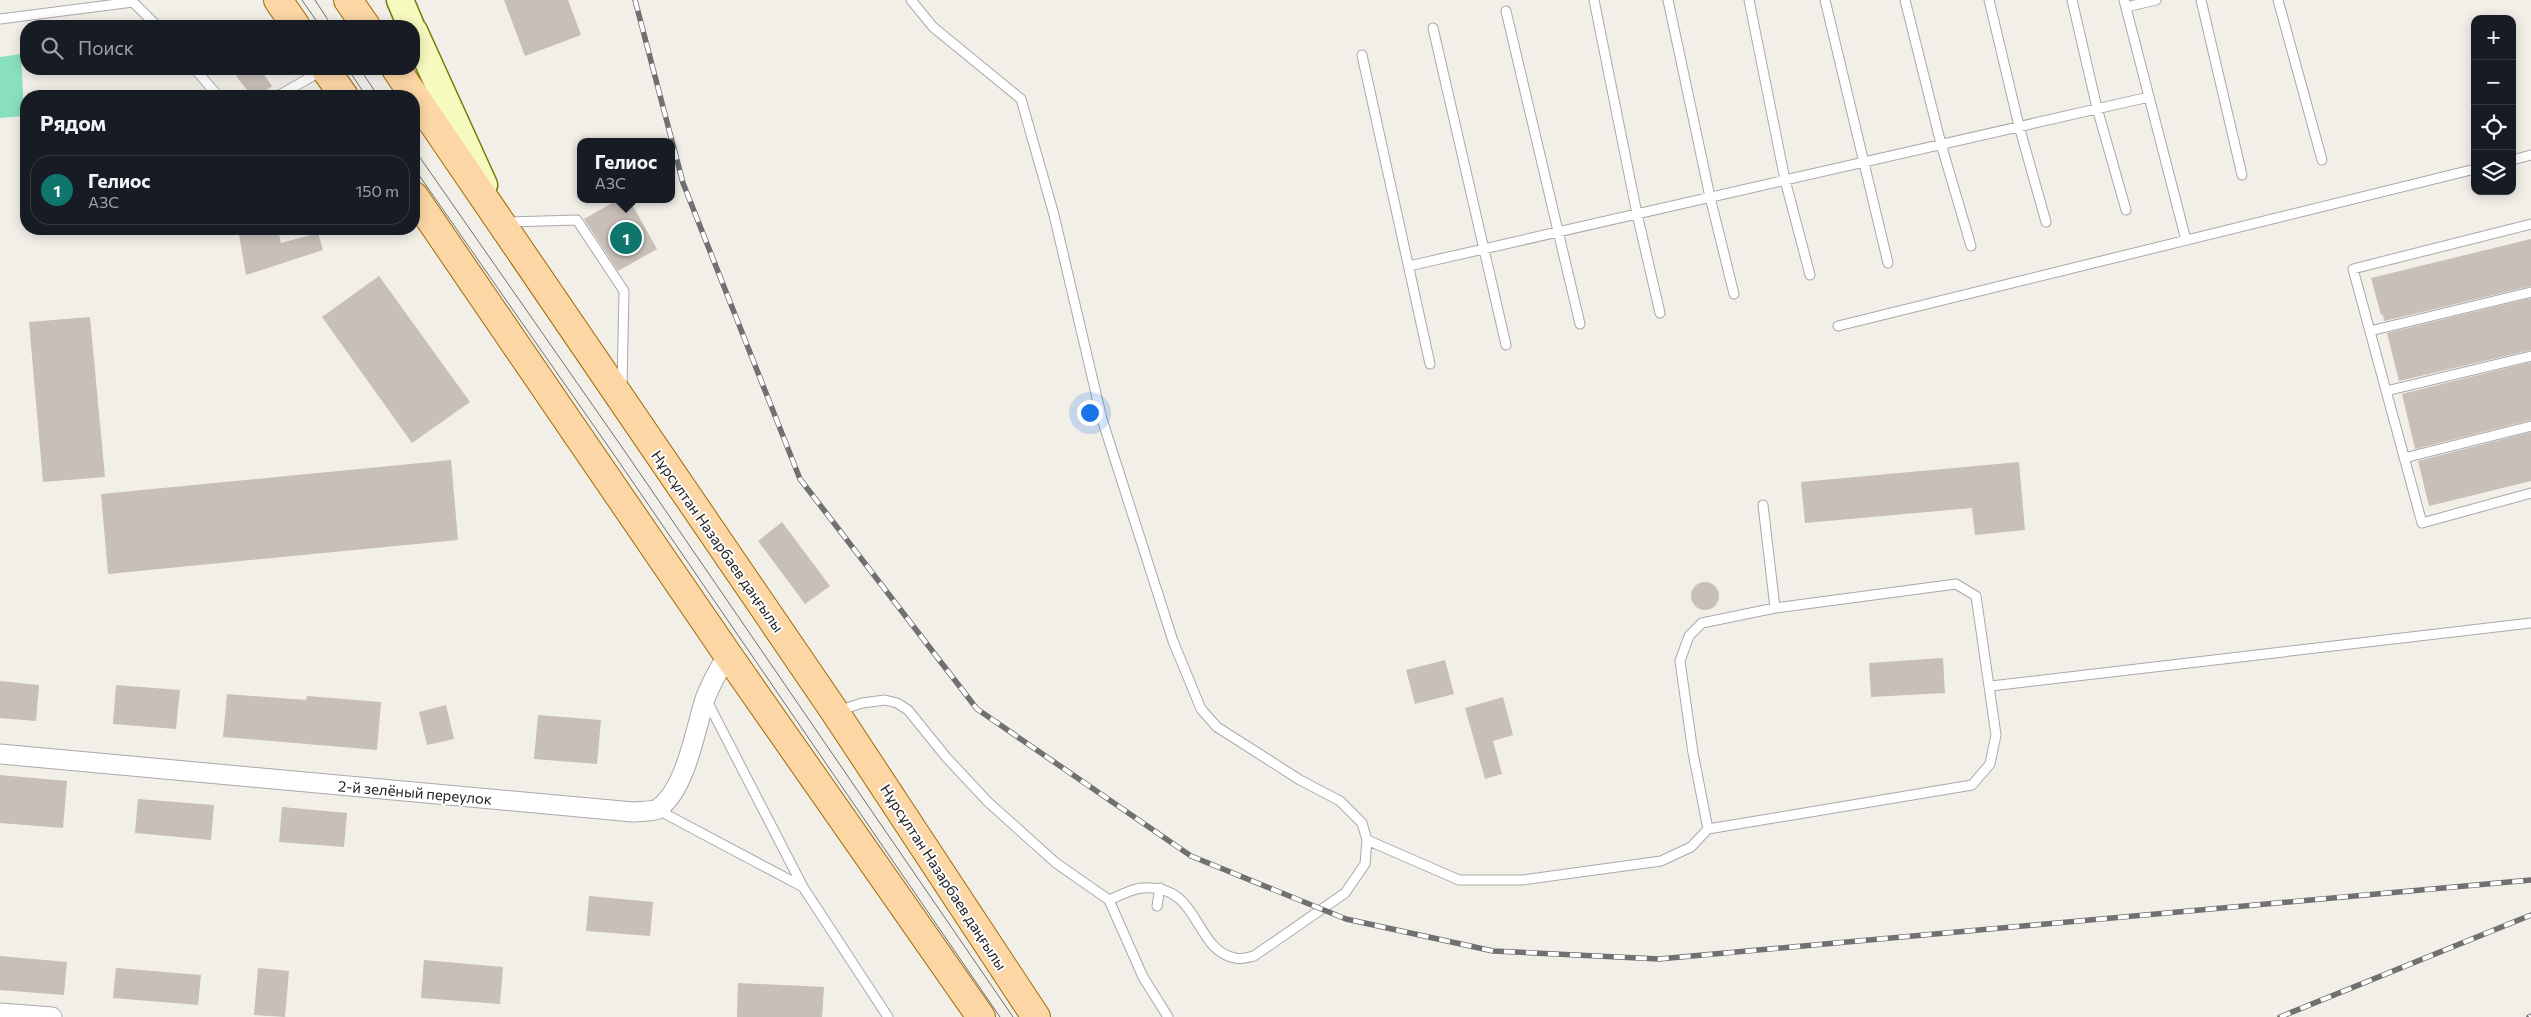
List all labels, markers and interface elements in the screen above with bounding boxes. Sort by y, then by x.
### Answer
map controls [2471,15,2516,195]
button: + [2471,15,2516,60]
search box [20,20,420,75]
icon: search [38,34,66,62]
text: Поиск [78,36,134,59]
button: − [2471,60,2516,105]
button: locate [2471,105,2516,150]
text: Рядом [40,110,106,135]
popup [577,138,675,203]
text: Гелиос [595,150,657,173]
button: layers [2471,150,2516,195]
text: Гелиос [88,169,151,192]
text: АЗС [595,173,626,192]
text: 1 [53,181,61,200]
text: 150 m [356,181,399,200]
text: АЗС [88,192,119,211]
pin: 1 [610,219,642,257]
your location [1077,400,1103,426]
street label: Нұрсұлтан Назарбаев даңғылы [648,447,788,635]
street label: 2-й зелёный переулок [337,776,493,808]
street label: Нұрсұлтан Назарбаев даңғылы [877,781,1011,973]

